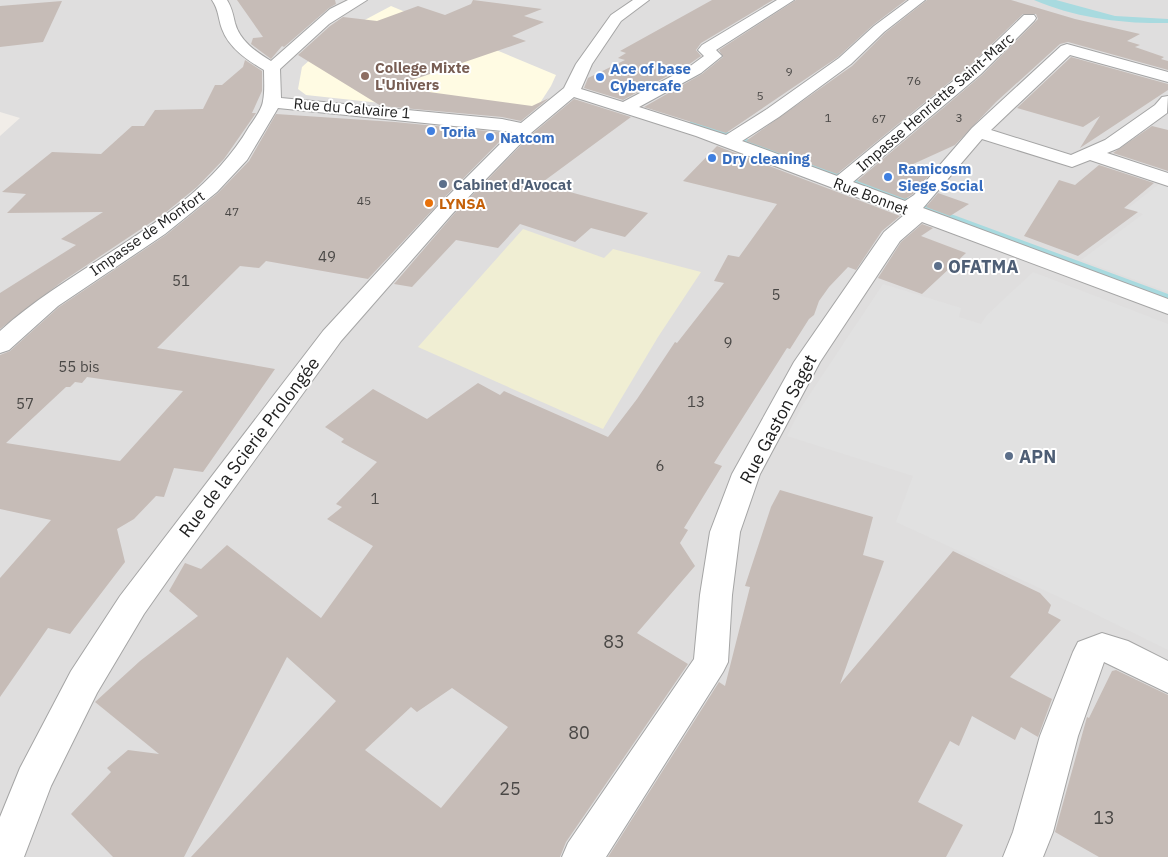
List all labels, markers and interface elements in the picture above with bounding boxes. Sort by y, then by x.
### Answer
street label: Impasse Henriette Saint-Marc [852,28,1018,175]
place label: College Mixte L'Univers [375,58,470,94]
place label: Ace of base Cybercafe [610,59,691,95]
house number: 9 [785,64,793,79]
marker: College Mixte L'Univers [359,70,371,82]
marker: Ace of base Cybercafe [594,71,606,83]
house number: 76 [907,73,921,88]
house number: 5 [756,88,764,103]
street label: Rue du Calvaire 1 [293,93,411,123]
house number: 1 [824,110,832,125]
house number: 3 [955,110,963,125]
house number: 67 [872,111,886,126]
place label: Toria [441,122,477,141]
marker: Toria [425,125,437,137]
place label: Natcom [500,128,555,147]
marker: Natcom [484,131,496,143]
place label: Dry cleaning [722,149,811,168]
marker: Dry cleaning [706,152,718,164]
place label: Ramicosm Siege Social [898,159,984,195]
marker: Ramicosm Siege Social [882,171,894,183]
street label: Rue Bonnet [831,173,911,219]
place label: Cabinet d'Avocat [453,175,572,194]
marker: Cabinet d'Avocat [437,178,449,190]
street label: Impasse de Monfort [86,186,208,280]
house number: 45 [357,193,371,208]
place label: LYNSA [439,194,486,213]
marker: LYNSA [423,197,435,209]
house number: 47 [225,204,239,219]
house number: 49 [318,247,336,266]
place label: OFATMA [948,255,1019,278]
marker: OFATMA [932,260,944,272]
house number: 51 [172,271,190,290]
house number: 5 [771,285,781,304]
house number: 9 [723,333,733,352]
street label: Rue Gaston Saget [734,350,822,488]
street label: Rue de la Scierie Prolongée [174,352,324,542]
house number: 55 bis [58,357,100,376]
house number: 13 [687,392,705,411]
house number: 57 [16,394,34,413]
place label: APN [1019,445,1056,468]
marker: APN [1003,450,1015,462]
house number: 6 [655,456,665,475]
house number: 1 [370,489,380,508]
house number: 83 [603,630,625,653]
house number: 80 [568,721,590,744]
house number: 25 [499,777,521,800]
house number: 13 [1093,806,1115,829]

